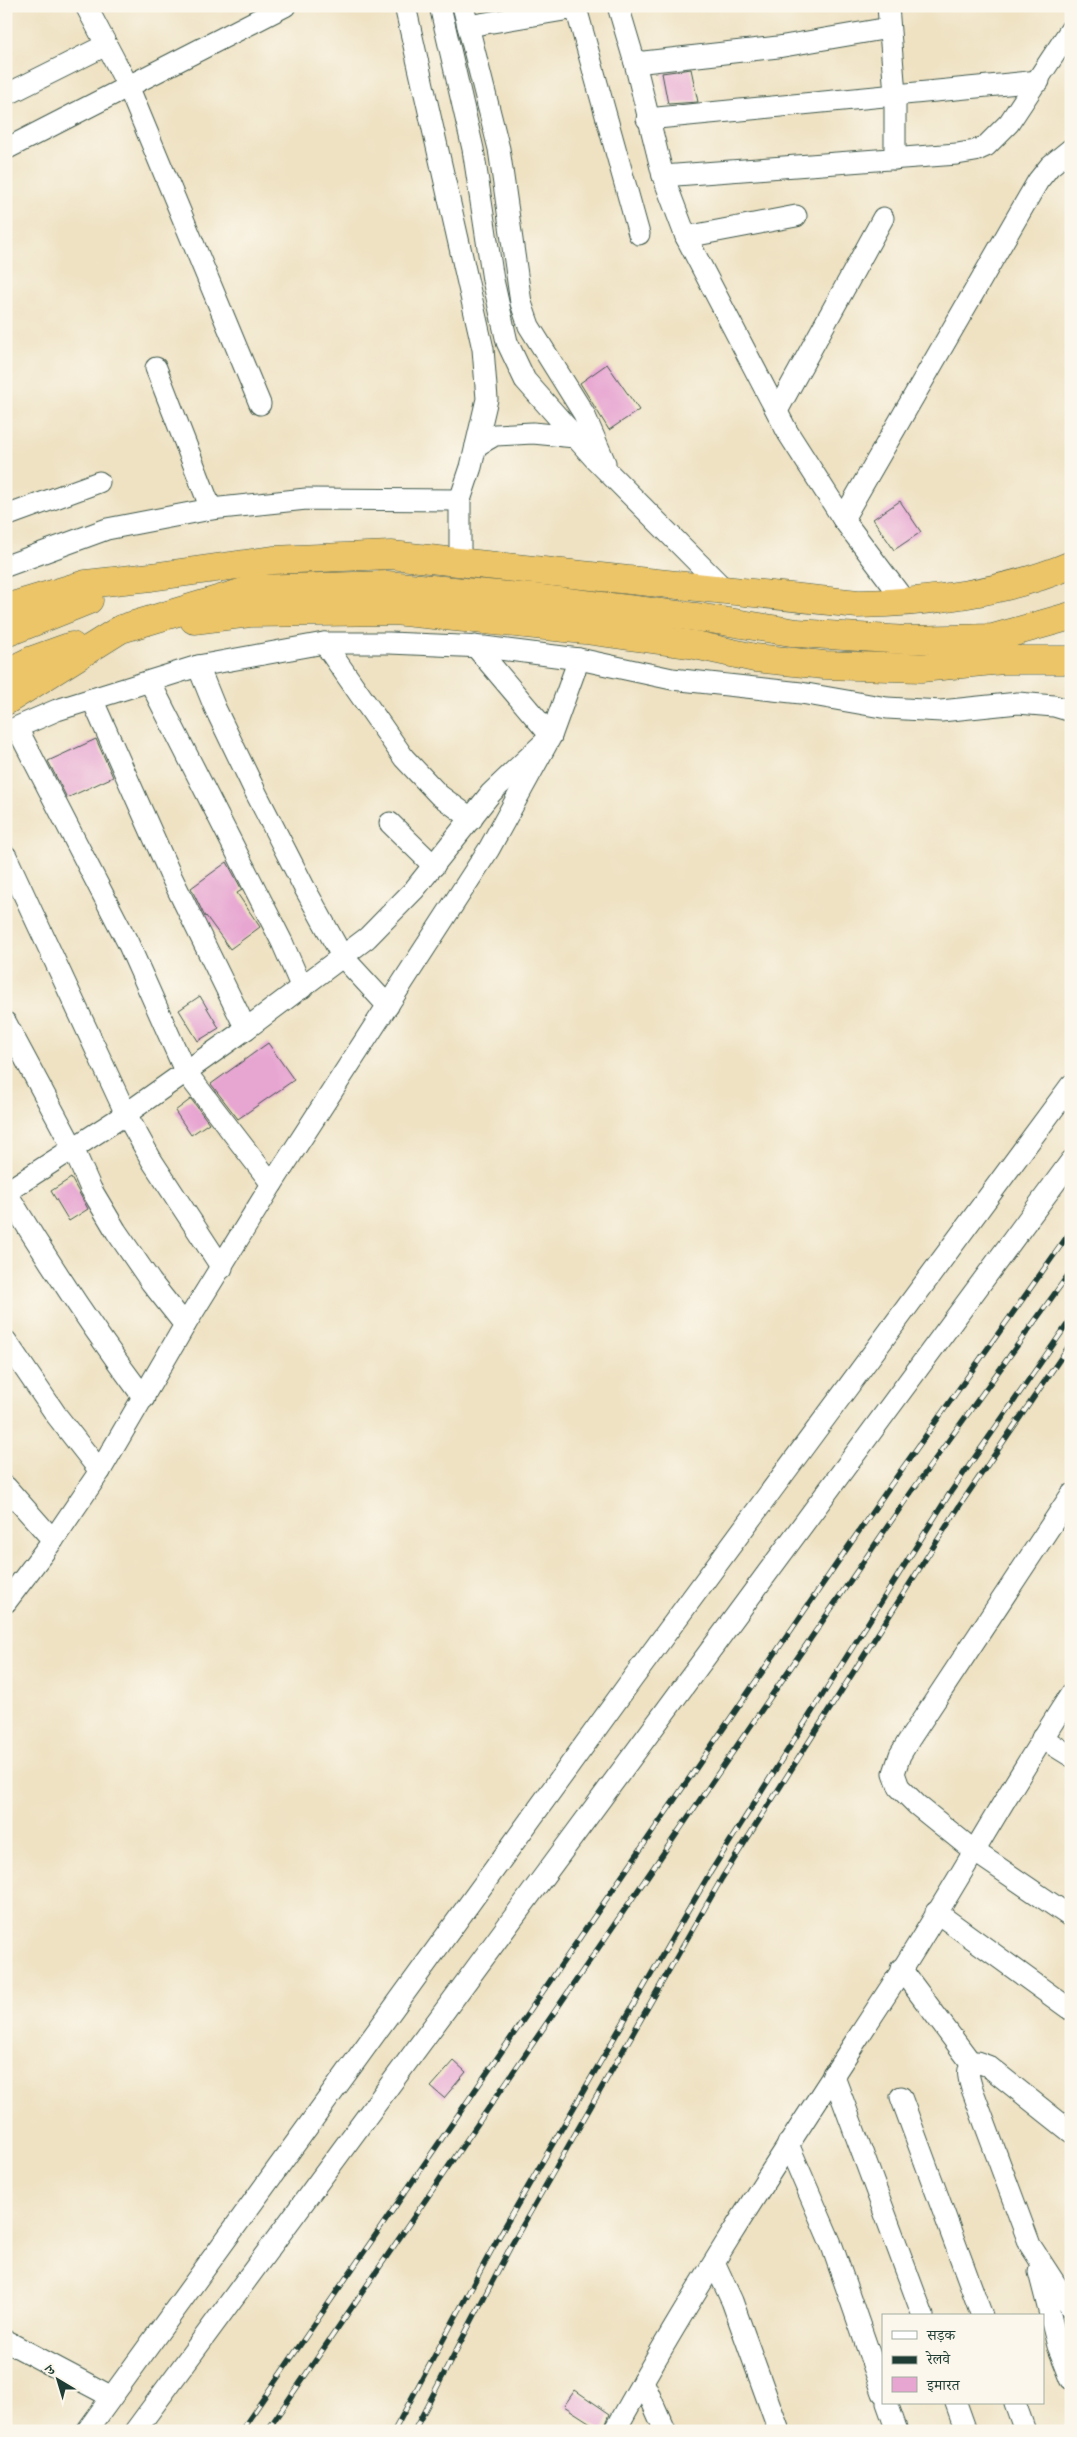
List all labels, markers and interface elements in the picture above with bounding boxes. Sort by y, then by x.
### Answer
legend [882,2314,1044,2404]
text: सड़क [926,2326,956,2345]
text: रेलवे [925,2350,951,2369]
north arrow [32,2354,82,2404]
text: उ [41,2361,60,2380]
text: इमारत [926,2376,961,2395]

